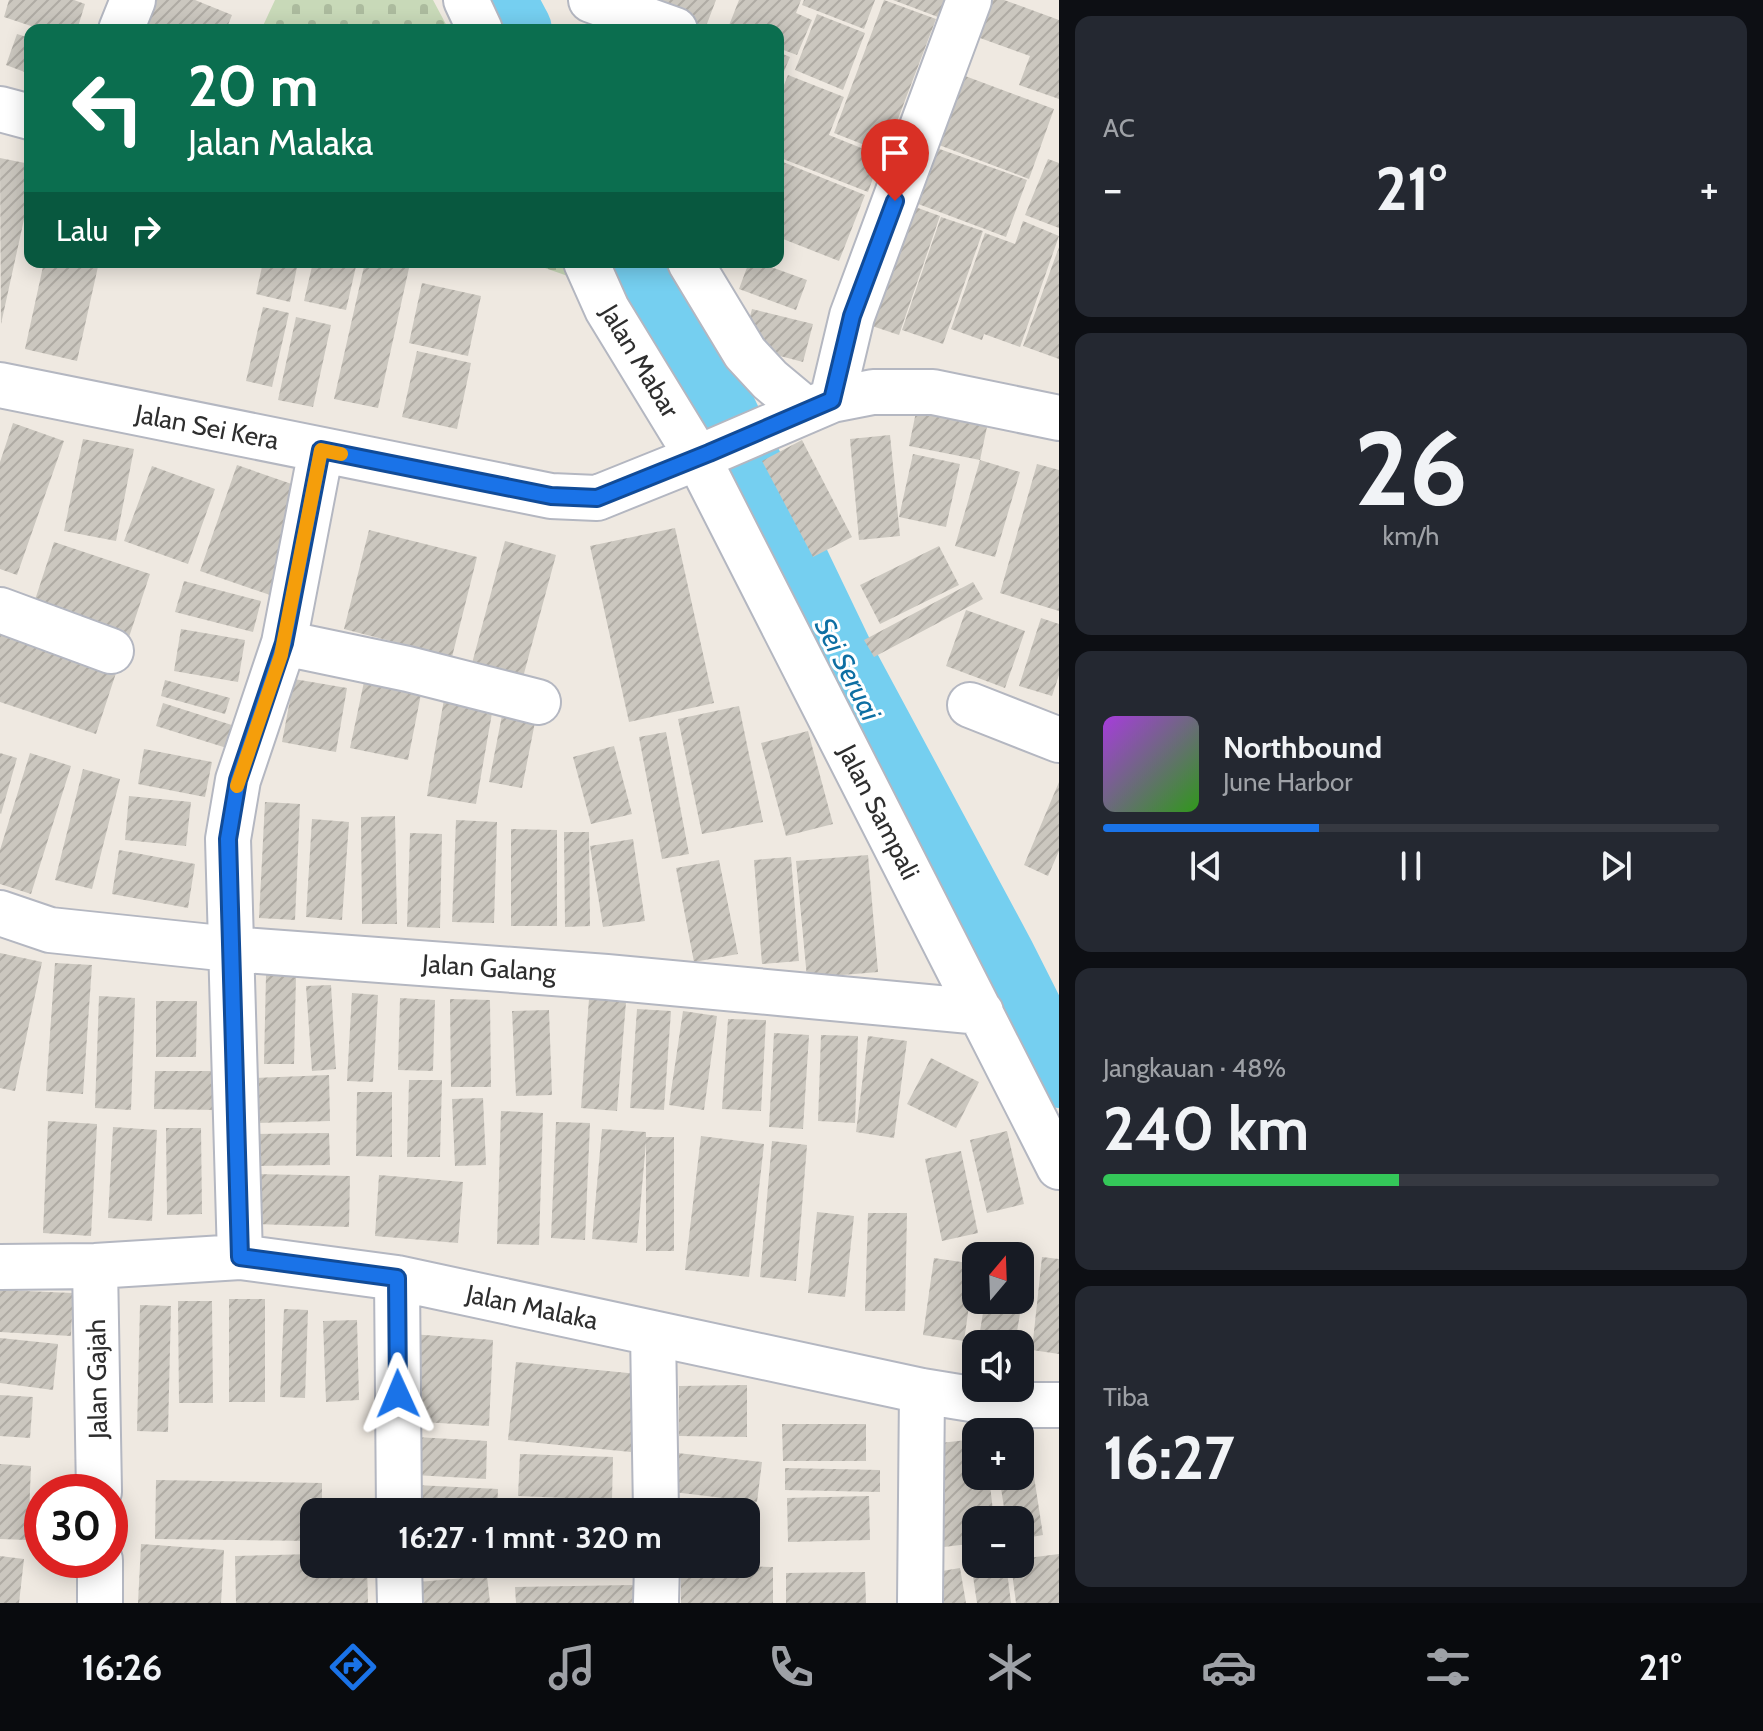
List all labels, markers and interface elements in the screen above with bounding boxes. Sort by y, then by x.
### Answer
text: 20 m [188,52,318,120]
icon: left [56,56,160,160]
text: AC [1103,112,1135,144]
pin [861,119,929,201]
text: Jalan Malaka [188,120,373,164]
icon: arrive [873,131,917,175]
text: 21° [1375,152,1447,225]
text: − [1103,162,1122,215]
text: + [1700,162,1719,215]
icon: right [124,208,168,252]
text: Lalu [56,212,108,249]
street label: Jalan Mabar [593,298,687,424]
street label: Jalan Sei Kera [132,397,282,457]
text: 26 [1354,405,1468,531]
text: km/h [1383,520,1439,552]
water label: Sei Seruai [808,612,889,727]
text: Northbound [1223,729,1382,766]
street label: Jalan Sampali [831,738,927,885]
text: June Harbor [1223,766,1352,798]
icon: previous [1184,844,1228,888]
icon: pause [1389,844,1433,888]
icon: next [1594,844,1638,888]
street label: Jalan Galang [420,947,558,989]
text: Jangkauan · 48% [1103,1052,1286,1084]
text: 240 km [1103,1092,1309,1165]
north arrow [962,1242,1034,1314]
map controls [962,1242,1034,1578]
street label: Jalan Malaka [462,1277,601,1337]
street label: Jalan Gajah [80,1319,114,1440]
button: sound [962,1330,1034,1402]
position arrow [356,1352,440,1436]
text: Tiba [1103,1381,1149,1413]
button: + [962,1418,1034,1490]
text: 16:27 [1103,1421,1235,1494]
speed limit sign: 30 [24,1474,128,1578]
button: − [962,1506,1034,1578]
text: 16:27 · 1 mnt · 320 m [398,1519,662,1556]
icon: directions [325,1639,381,1695]
icon: music [544,1639,600,1695]
icon: phone [763,1639,819,1695]
icon: climate [982,1639,1038,1695]
icon: car [1201,1639,1257,1695]
icon: filters [1420,1639,1476,1695]
text: 16:26 [81,1645,162,1689]
text: 21° [1639,1645,1681,1689]

